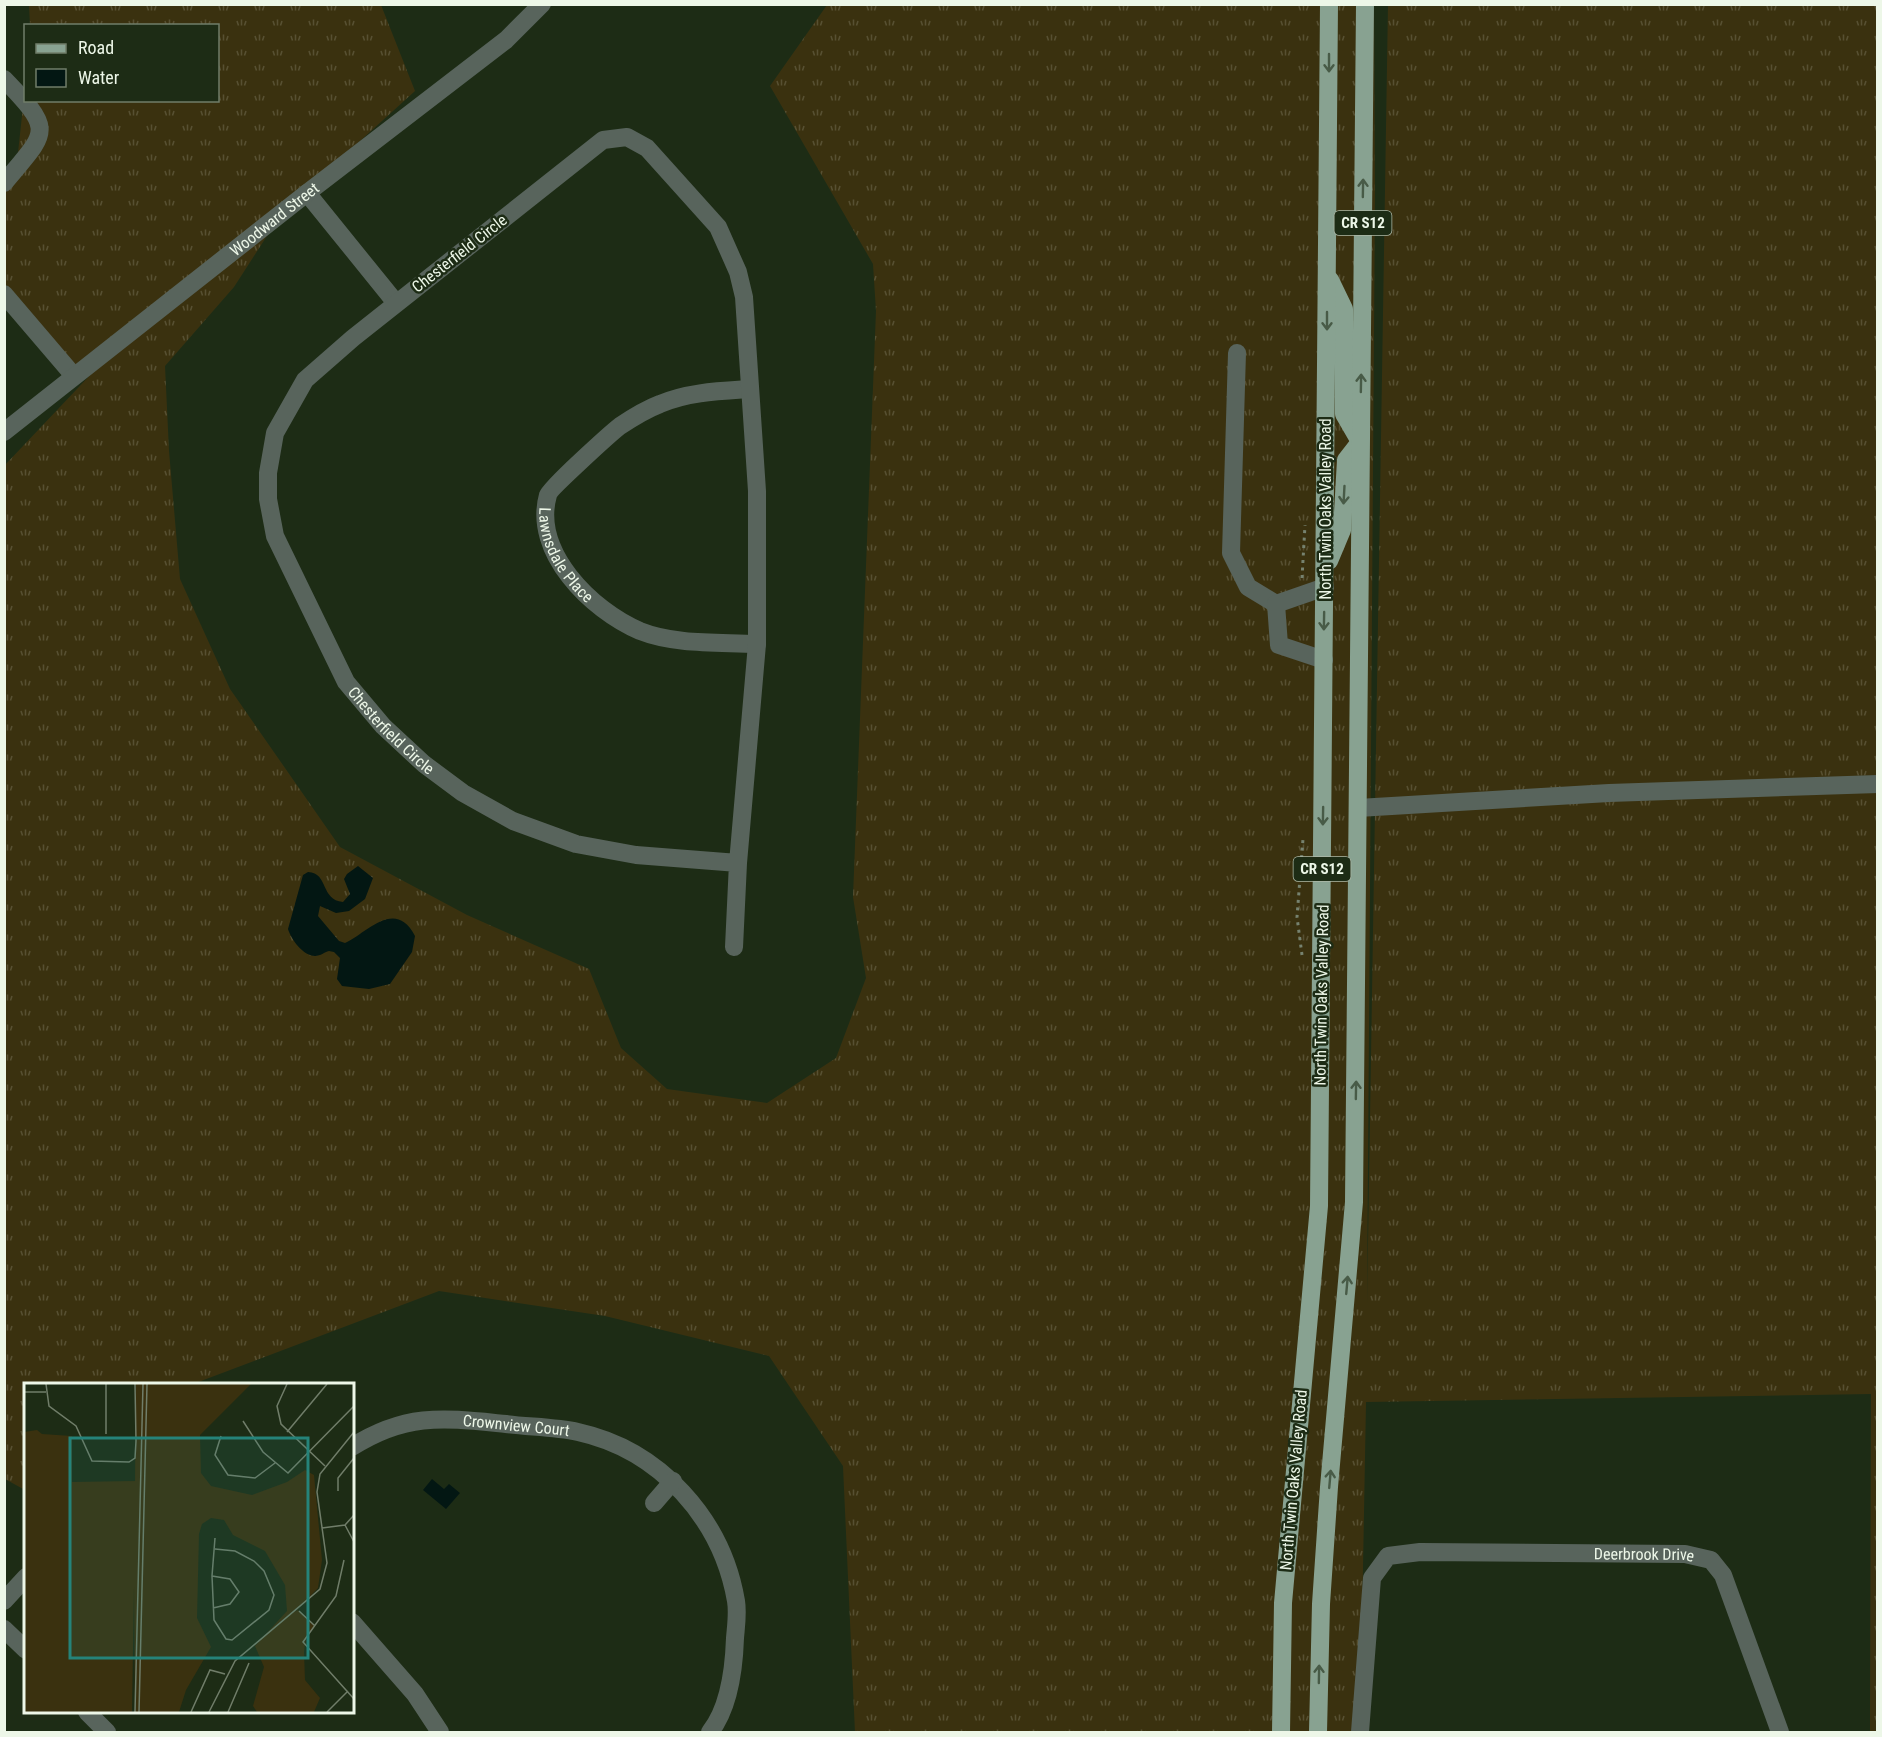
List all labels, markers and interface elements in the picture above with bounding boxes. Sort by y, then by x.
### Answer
legend [24,24,219,102]
text: Road [78,37,114,58]
one-way arrow [1323,52,1335,72]
text: Water [78,67,120,88]
street label: Woodward Street [226,178,323,260]
one-way arrow [1357,179,1369,199]
street label: Chesterfield Circle [408,210,511,296]
road number: CR S12 [1334,211,1392,235]
one-way arrow [1321,310,1333,330]
one-way arrow [1355,374,1367,394]
street label: North Twin Oaks Valley Road [1316,418,1335,600]
one-way arrow [1338,484,1349,504]
street label: Lawnsdale Place [535,507,597,607]
one-way arrow [1318,610,1330,630]
street label: Chesterfield Circle [344,683,438,778]
one-way arrow [1317,805,1328,825]
road number: CR S12 [1294,857,1350,881]
street label: North Twin Oaks Valley Road [1310,904,1333,1086]
one-way arrow [1350,1081,1361,1101]
one-way arrow [1342,1276,1353,1296]
inset map [24,1383,354,1713]
street label: North Twin Oaks Valley Road [1276,1389,1311,1571]
street label: Crownview Court [462,1411,571,1440]
one-way arrow [1325,1470,1336,1490]
street label: Deerbrook Drive [1594,1544,1696,1566]
one-way arrow [1314,1665,1325,1685]

